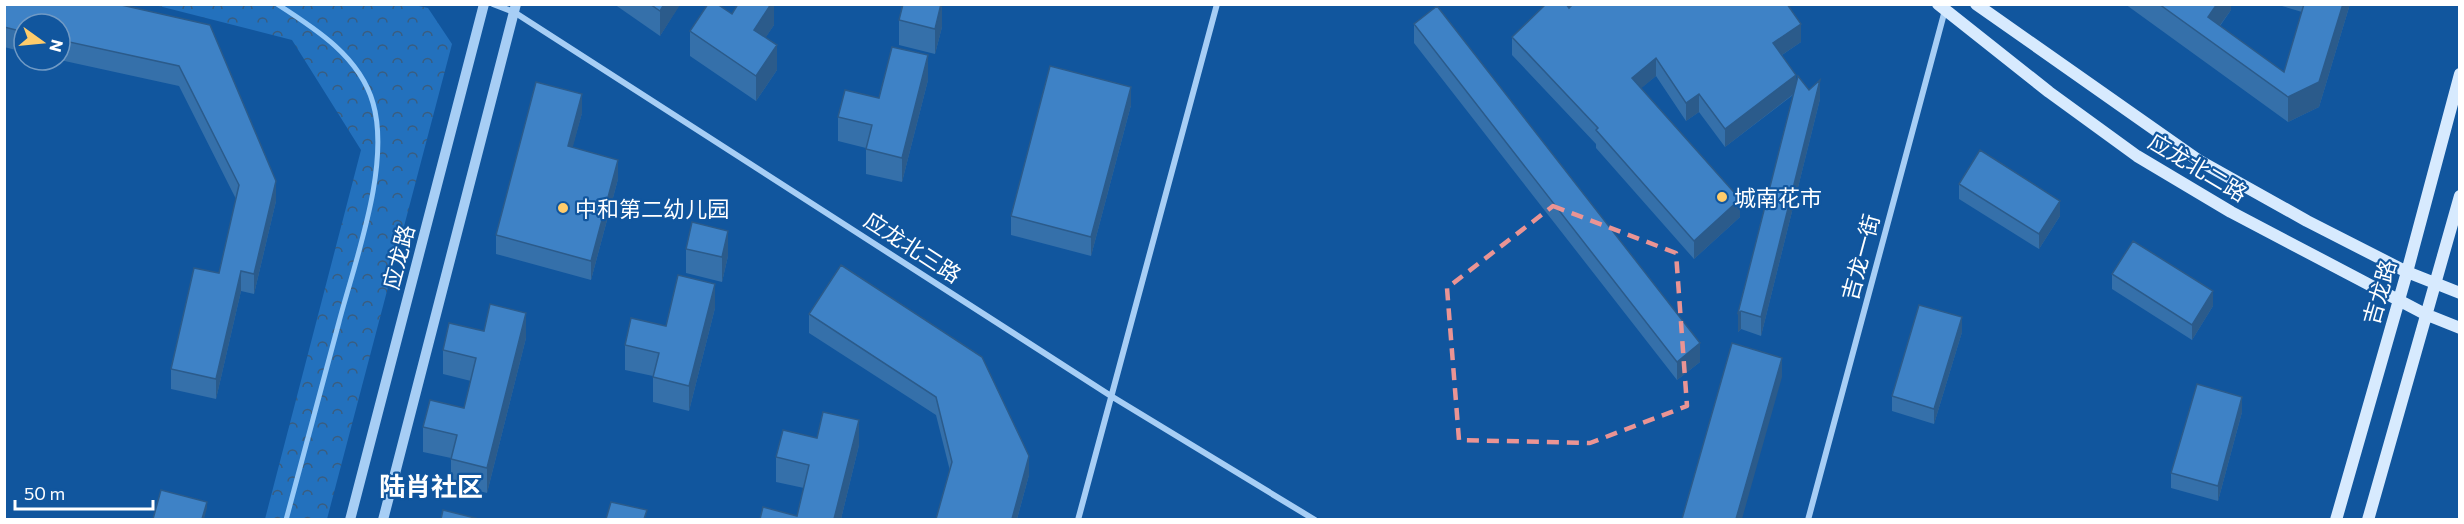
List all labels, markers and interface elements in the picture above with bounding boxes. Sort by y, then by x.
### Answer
north arrow [12,12,72,72]
text: N [46,38,68,54]
street label: 应龙北二路 [2144,127,2252,207]
place label: 城南花市 [1734,184,1822,211]
marker: 城南花市 [1715,190,1729,204]
place label: 中和第二幼儿园 [575,195,729,222]
marker: 中和第二幼儿园 [556,201,570,215]
street label: 应龙北三路 [860,206,966,288]
street label: 吉龙一街 [1836,211,1884,303]
street label: 应龙路 [376,222,420,292]
street label: 吉龙路 [2357,257,2401,327]
district label: 陆肖社区 [379,470,483,501]
scale bar [15,473,153,511]
text: 50 m [24,482,65,504]

